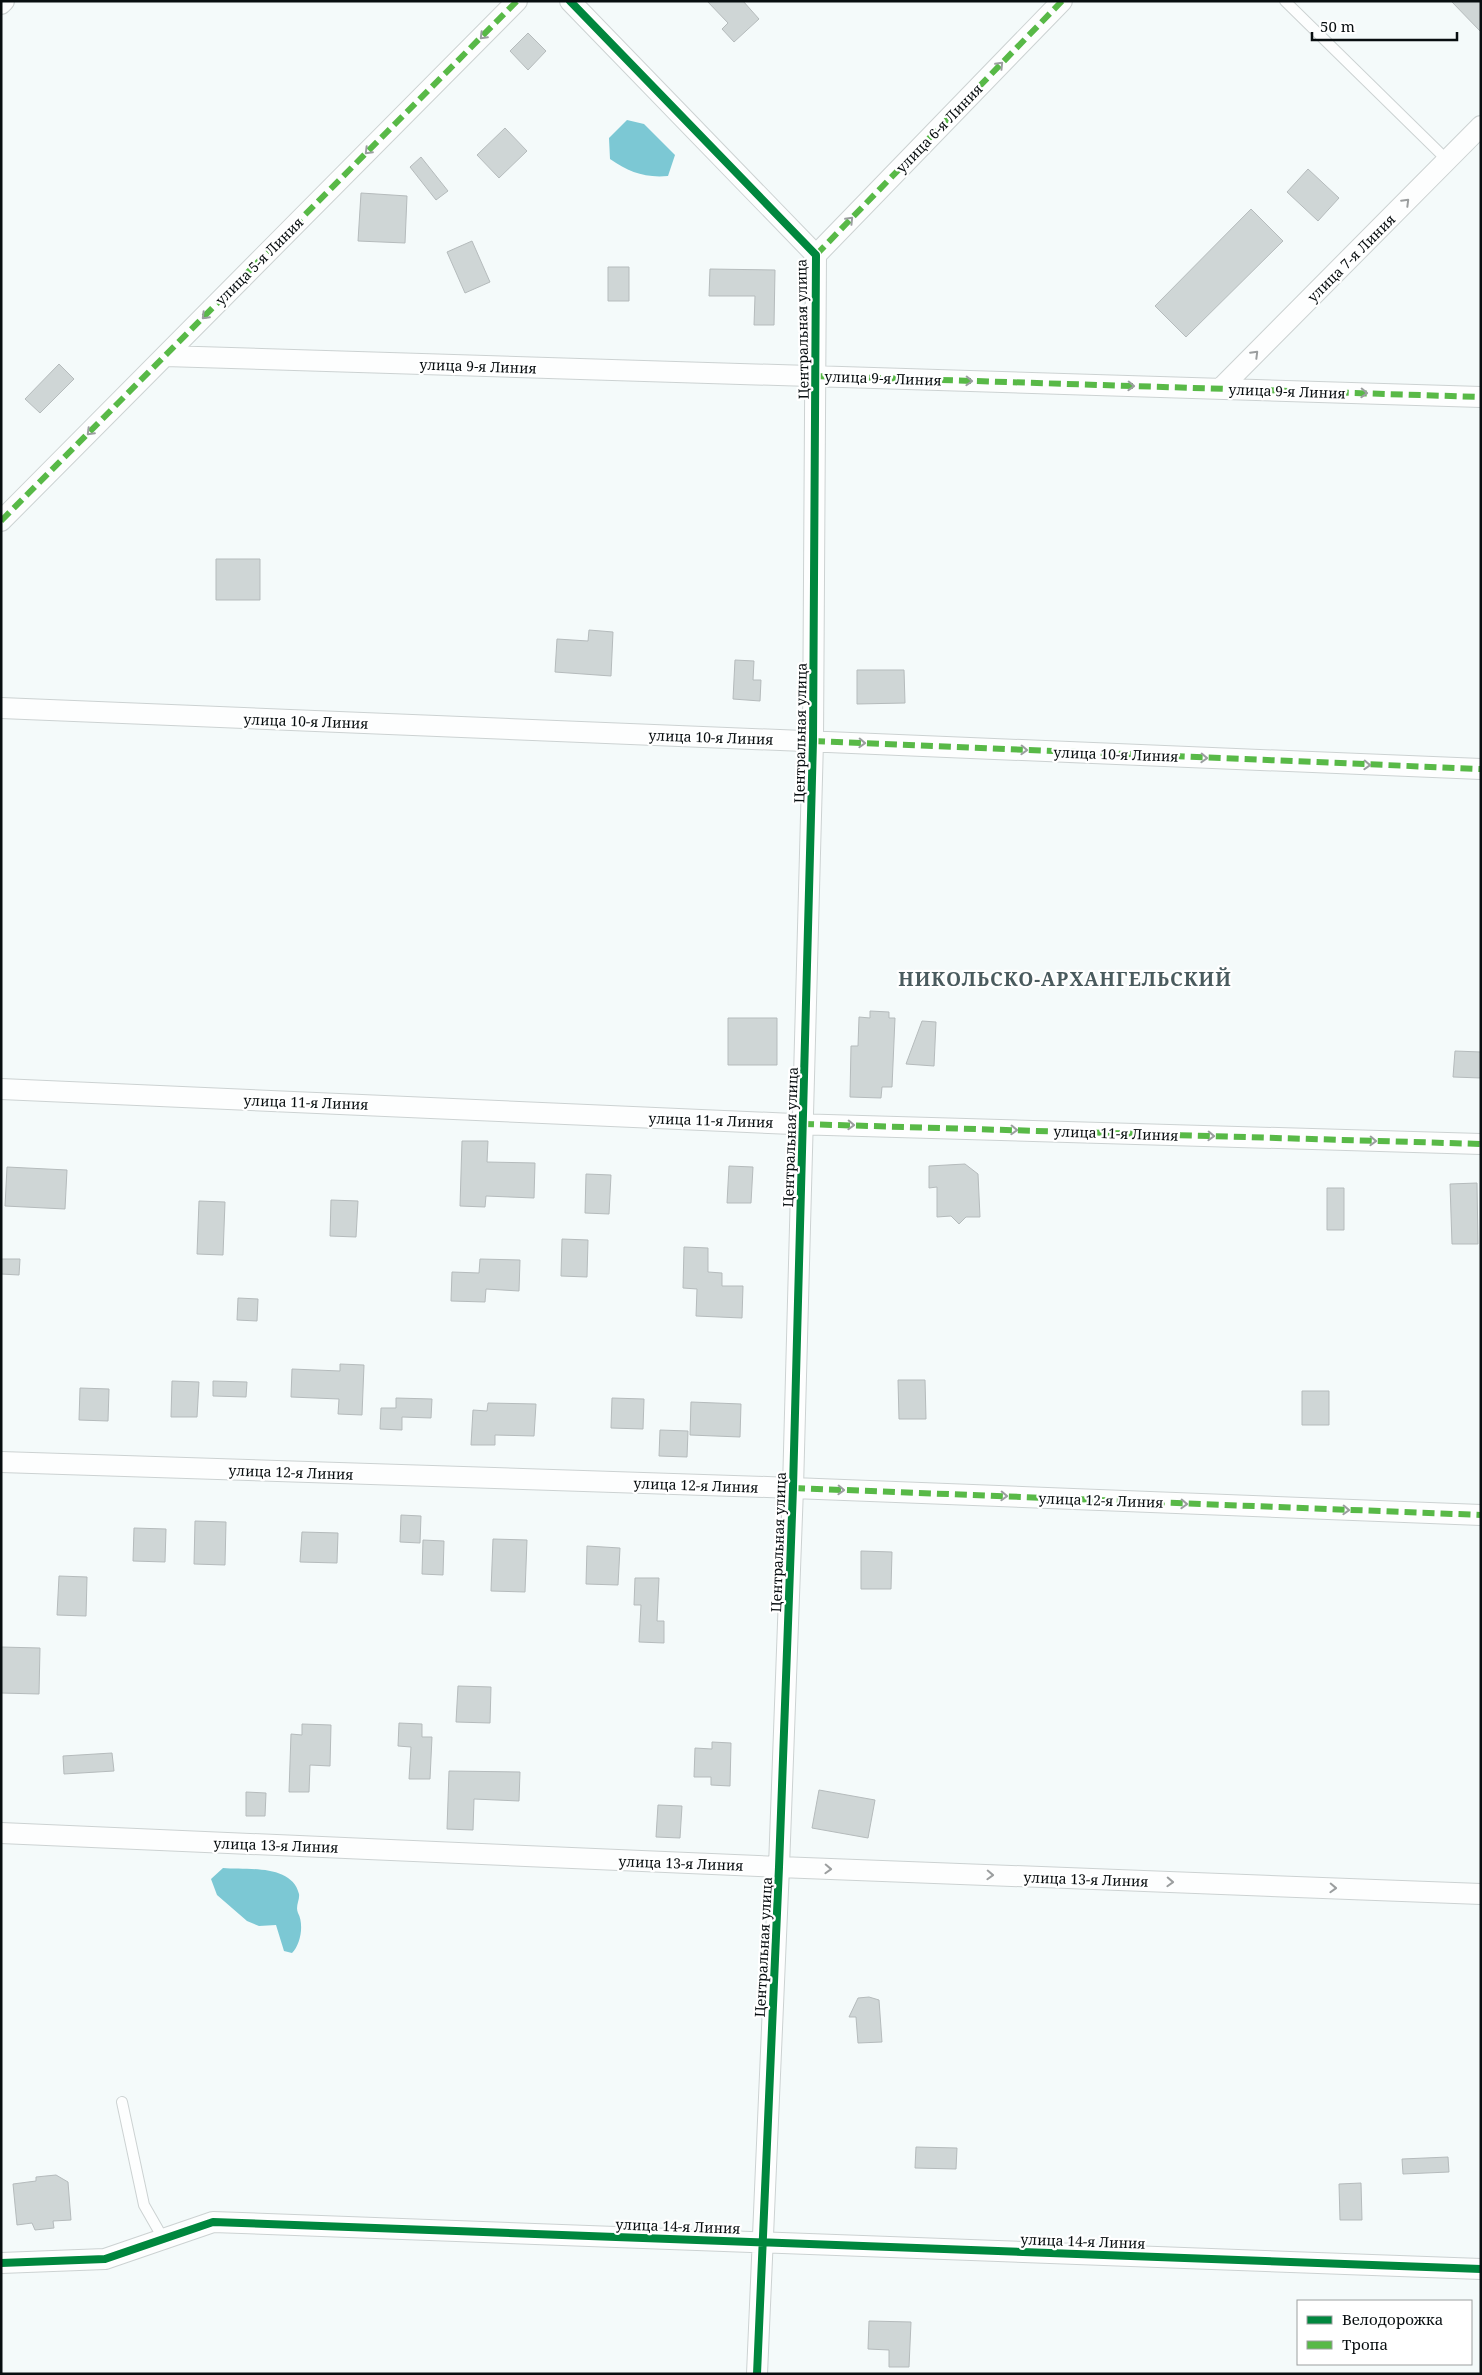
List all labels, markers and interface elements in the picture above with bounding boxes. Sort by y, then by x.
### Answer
scale bar [1312,10,1457,42]
text: 50 m [1320,16,1355,36]
one-way arrow [480,30,489,39]
one-way arrow [994,62,1003,71]
street label: улица 6-я Линия [891,79,987,177]
one-way arrow [365,145,374,154]
one-way arrow [1400,198,1409,207]
street label: улица 7-я Линия [1303,210,1399,306]
street label: улица 5-я Линия [211,213,307,309]
one-way arrow [844,217,853,226]
street label: Центральная улица [791,259,813,399]
one-way arrow [201,310,210,319]
one-way arrow [1249,351,1258,360]
street label: улица 9-я Линия [419,354,537,378]
street label: улица 9-я Линия [824,366,942,390]
one-way arrow [966,376,973,386]
street label: улица 9-я Линия [1228,379,1346,403]
one-way arrow [1128,381,1136,391]
one-way arrow [1360,388,1368,398]
one-way arrow [87,426,96,435]
street label: Центральная улица [789,663,811,803]
street label: улица 10-я Линия [243,709,369,733]
street label: улица 10-я Линия [648,725,774,749]
one-way arrow [858,738,866,748]
street label: улица 10-я Линия [1053,742,1179,766]
one-way arrow [1021,745,1029,755]
one-way arrow [1201,752,1209,763]
one-way arrow [1363,759,1371,770]
district label: НИКОЛЬСКО-АРХАНГЕЛЬСКИЙ [898,966,1232,992]
street label: Центральная улица [778,1066,802,1208]
street label: улица 11-я Линия [243,1090,369,1114]
street label: улица 11-я Линия [648,1108,774,1132]
one-way arrow [847,1120,855,1131]
street label: улица 11-я Линия [1053,1121,1179,1145]
one-way arrow [1010,1125,1018,1135]
one-way arrow [1208,1131,1215,1141]
one-way arrow [1370,1135,1378,1146]
street label: улица 12-я Линия [228,1460,354,1484]
street label: Центральная улица [766,1471,790,1613]
street label: улица 12-я Линия [633,1473,759,1497]
one-way arrow [838,1485,846,1495]
street label: улица 12-я Линия [1038,1488,1164,1512]
one-way arrow [1000,1491,1008,1502]
one-way arrow [1180,1498,1188,1509]
one-way arrow [1342,1505,1350,1515]
street label: улица 13-я Линия [213,1833,339,1857]
street label: улица 13-я Линия [618,1851,744,1875]
one-way arrow [824,1864,832,1874]
street label: улица 13-я Линия [1023,1867,1149,1891]
one-way arrow [987,1870,995,1880]
street label: Центральная улица [750,1876,776,2018]
one-way arrow [1167,1877,1175,1887]
one-way arrow [1329,1883,1337,1893]
street label: улица 14-я Линия [615,2214,741,2238]
street label: улица 14-я Линия [1020,2229,1146,2253]
legend [1297,2300,1472,2365]
text: Велодорожка [1342,2309,1443,2329]
text: Тропа [1342,2334,1388,2354]

